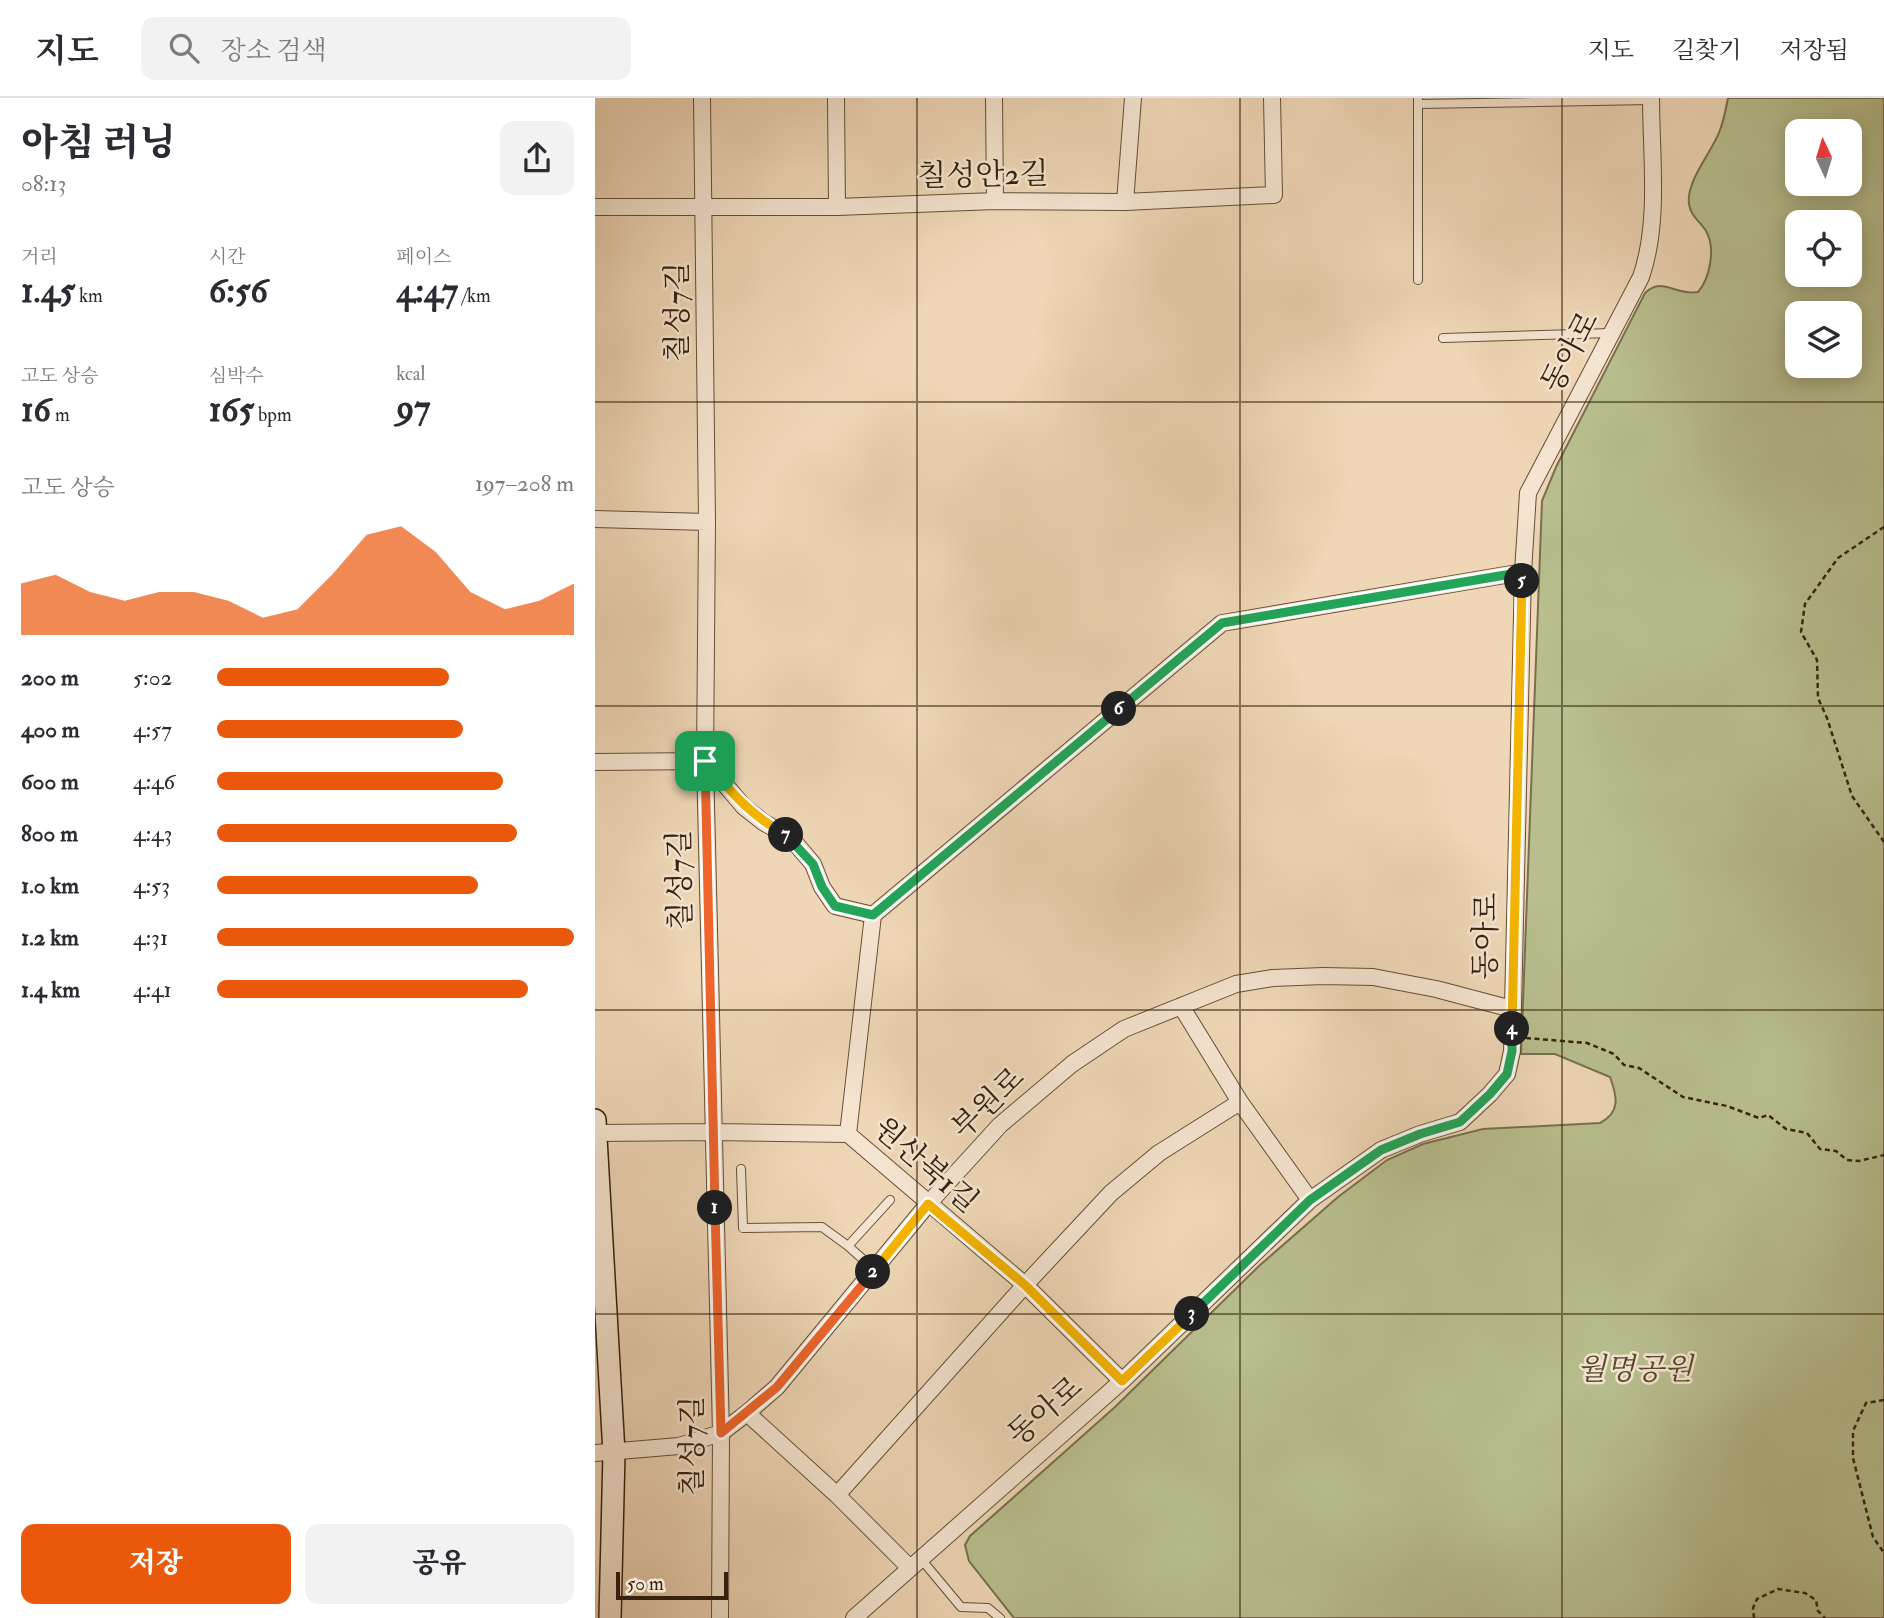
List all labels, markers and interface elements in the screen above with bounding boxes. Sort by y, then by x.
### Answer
search box [141,17,631,80]
icon: search [165,29,203,67]
text: 지도 [35,31,99,72]
text: 장소 검색 [221,35,327,67]
text: 지도 [1588,35,1634,66]
text: 길찾기 [1672,35,1741,66]
text: 저장됨 [1779,35,1849,66]
text: 아침 러닝 [21,119,176,167]
north arrow [1785,119,1862,196]
map controls [1785,119,1862,378]
button: share [500,121,574,195]
street label: 칠성안2길 [917,155,1049,195]
text: 08:13 [21,169,66,198]
button: locate [1785,210,1862,287]
text: 거리 [21,245,58,269]
text: 시간 [209,245,245,269]
text: 페이스 [396,245,451,269]
street label: 칠성7길 [659,262,696,362]
text: 1.45 [21,269,75,313]
text: 6:56 [209,269,268,313]
text: 4:47 [396,269,458,313]
text: km [75,284,103,308]
text: /km [458,284,491,308]
button: layers [1785,301,1862,378]
street label: 동아로 [1533,305,1607,399]
text: kcal [396,362,425,386]
text: 고도 상승 [21,364,98,388]
text: 심박수 [209,364,264,388]
text: 97 [396,386,430,430]
text: 16 [21,388,51,432]
text: 165 [209,388,254,432]
text: m [51,403,70,427]
text: bpm [254,403,292,427]
text: 197–208 m [475,469,574,498]
text: 고도 상승 [21,473,115,502]
pin: 5 [1504,564,1539,598]
text: 5 [1517,568,1526,592]
text: 200 m [21,663,79,692]
text: 5:02 [133,663,172,692]
pin: 6 [1101,692,1137,726]
text: 6 [1114,696,1123,720]
text: 400 m [21,715,80,744]
text: 4:57 [133,715,172,744]
pin [675,731,735,791]
icon: arrive [686,742,724,780]
text: 600 m [21,767,79,796]
text: 4:46 [133,767,175,796]
pin: 7 [769,818,803,852]
text: 800 m [21,819,78,848]
text: 4:43 [133,819,172,848]
text: 7 [781,822,790,846]
street label: 칠성7길 [661,829,699,931]
text: 1.0 km [21,871,79,900]
text: 4:53 [133,871,170,900]
street label: 동아로 [1467,892,1505,980]
text: 1.2 km [21,923,79,952]
text: 4:31 [133,923,168,952]
text: 1.4 km [21,975,80,1004]
text: 4:41 [133,975,172,1004]
pin: 4 [1495,1012,1529,1046]
text: 4 [1506,1016,1517,1040]
street label: 부원로 [944,1059,1032,1147]
street label: 원산북1길 [866,1109,986,1221]
pin: 1 [697,1190,733,1226]
text: 1 [711,1195,718,1219]
pin: 2 [855,1254,891,1290]
text: 2 [868,1259,877,1283]
pin: 3 [1175,1296,1209,1332]
text: 3 [1188,1301,1195,1325]
park label: 월명공원 [1577,1351,1695,1388]
street label: 동아로 [1000,1369,1090,1453]
street label: 칠성7길 [674,1396,711,1496]
button: 저장 [21,1524,291,1604]
button: 공유 [305,1524,574,1604]
scale bar [616,1569,728,1601]
text: 50 m [627,1572,664,1596]

